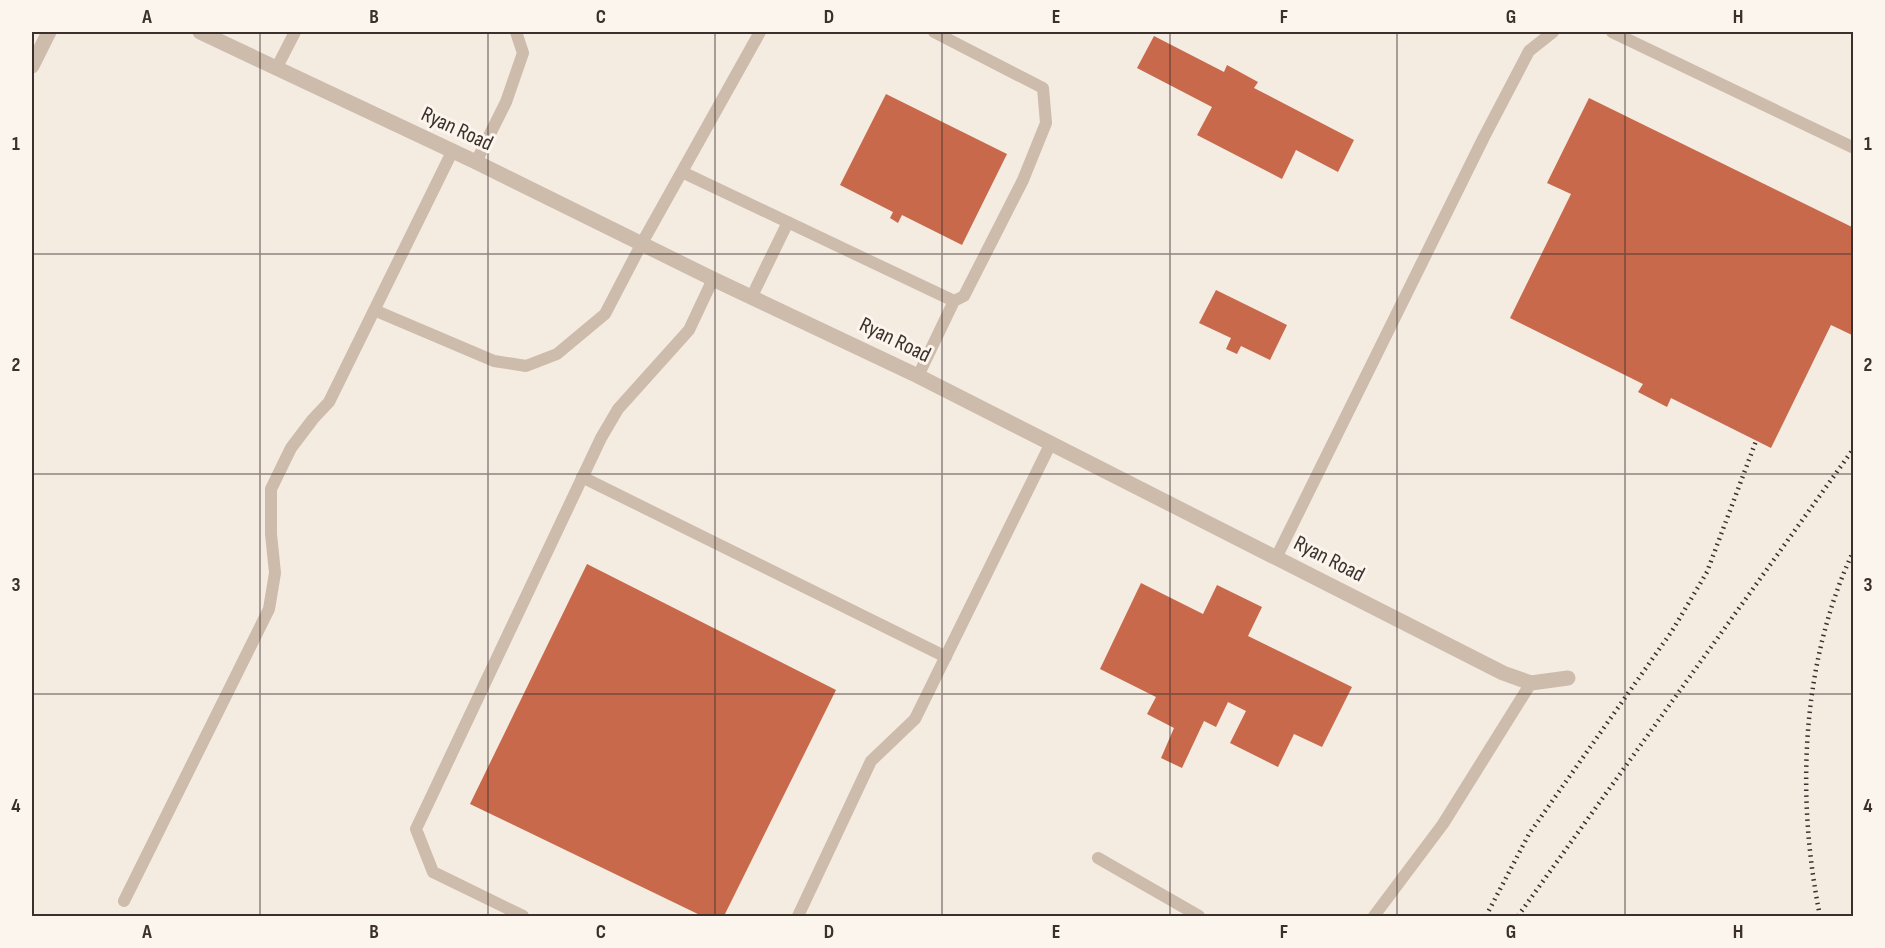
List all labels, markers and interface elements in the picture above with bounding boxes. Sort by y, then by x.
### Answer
text: A [141,5,152,29]
text: B [369,5,379,29]
text: C [596,5,606,29]
text: D [824,5,834,29]
text: E [1052,5,1060,29]
text: F [1280,5,1288,29]
text: G [1506,5,1516,29]
text: H [1733,5,1743,29]
street label: Ryan Road [417,101,497,157]
text: 1 [12,132,20,156]
text: 1 [1864,132,1872,156]
street label: Ryan Road [855,311,935,369]
text: 2 [12,353,20,377]
text: 2 [1864,353,1872,377]
street label: Ryan Road [1289,530,1369,588]
text: 3 [12,573,21,597]
text: 3 [1864,573,1873,597]
text: 4 [11,794,21,818]
text: 4 [1863,794,1873,818]
text: A [141,920,152,944]
text: B [369,920,379,944]
text: C [596,920,606,944]
text: D [824,920,834,944]
text: E [1052,920,1060,944]
text: F [1280,920,1288,944]
text: G [1506,920,1516,944]
text: H [1733,920,1743,944]

